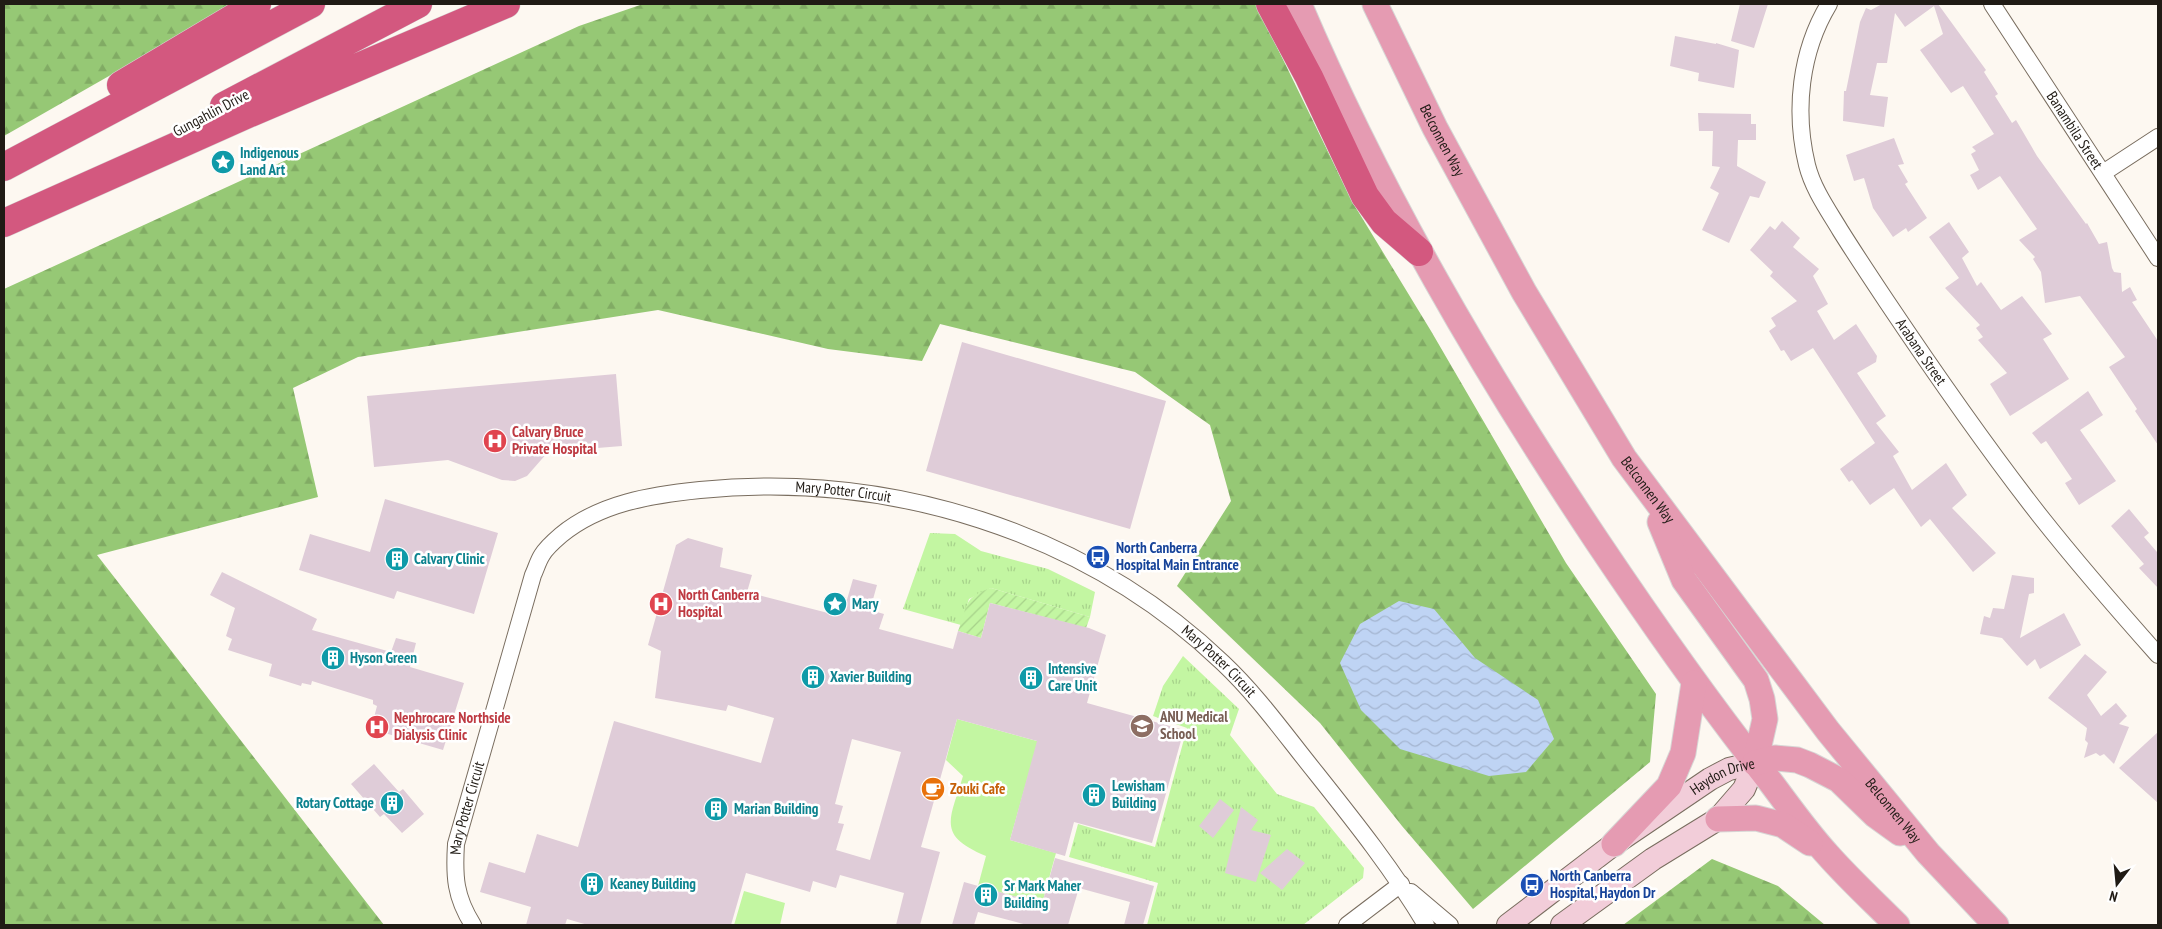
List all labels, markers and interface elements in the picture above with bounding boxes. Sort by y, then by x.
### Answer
street label: Gungahlin Drive [170,85,252,141]
street label: Banambila Street [2043,88,2107,173]
street label: Belconnen Way [1416,101,1469,180]
place label: Indigenous Land Art [240,143,299,179]
place icon: Indigenous Land Art [210,149,236,175]
street label: Arabana Street [1892,315,1951,389]
place label: Calvary Bruce Private Hospital [512,422,597,458]
hospital icon: Calvary Bruce Private Hospital [482,428,508,454]
street label: Belconnen Way [1617,452,1680,527]
street label: Mary Potter Circuit [795,477,893,506]
place label: North Canberra Hospital Main Entrance [1116,538,1239,574]
bus stop icon: North Canberra Hospital Main Entrance [1085,544,1111,570]
building icon: Calvary Clinic [384,546,410,572]
place label: Calvary Clinic [414,549,486,568]
place label: North Canberra Hospital [678,585,759,621]
hospital icon: North Canberra Hospital [648,591,674,617]
place icon: Mary [822,591,848,617]
place label: Mary [852,594,880,613]
street label: Mary Potter Circuit [1178,621,1261,701]
building icon: Hyson Green [320,645,346,671]
place label: Hyson Green [350,648,417,667]
place label: Intensive Care Unit [1048,659,1098,695]
building icon: Xavier Building [800,664,826,690]
building icon: Intensive Care Unit [1018,665,1044,691]
place label: Xavier Building [830,667,912,686]
place label: ANU Medical School [1159,707,1228,743]
place label: Nephrocare Northside Dialysis Clinic [394,708,511,744]
school or university icon: ANU Medical School [1129,713,1155,739]
hospital icon: Nephrocare Northside Dialysis Clinic [364,714,390,740]
street label: Haydon Drive [1686,753,1756,799]
street label: Mary Potter Circuit [445,759,488,855]
street label: Belconnen Way [1861,774,1926,847]
cafe icon: Zouki Cafe [920,776,946,802]
place label: Lewisham Building [1112,776,1165,812]
place label: Zouki Cafe [950,779,1005,798]
building icon: Lewisham Building [1081,782,1107,808]
building icon: Rotary Cottage [379,790,405,816]
place label: Rotary Cottage [296,793,374,812]
building icon: Marian Building [703,796,729,822]
place label: Marian Building [734,799,819,818]
north arrow [2092,859,2142,909]
place label: North Canberra Hospital, Haydon Dr [1550,866,1656,902]
building icon: Keaney Building [579,871,605,897]
bus stop icon: North Canberra Hospital, Haydon Dr [1519,872,1545,898]
place label: Keaney Building [610,874,696,893]
place label: Sr Mark Maher Building [1004,876,1082,912]
building icon: Sr Mark Maher Building [973,882,999,908]
text: N [2107,887,2120,906]

